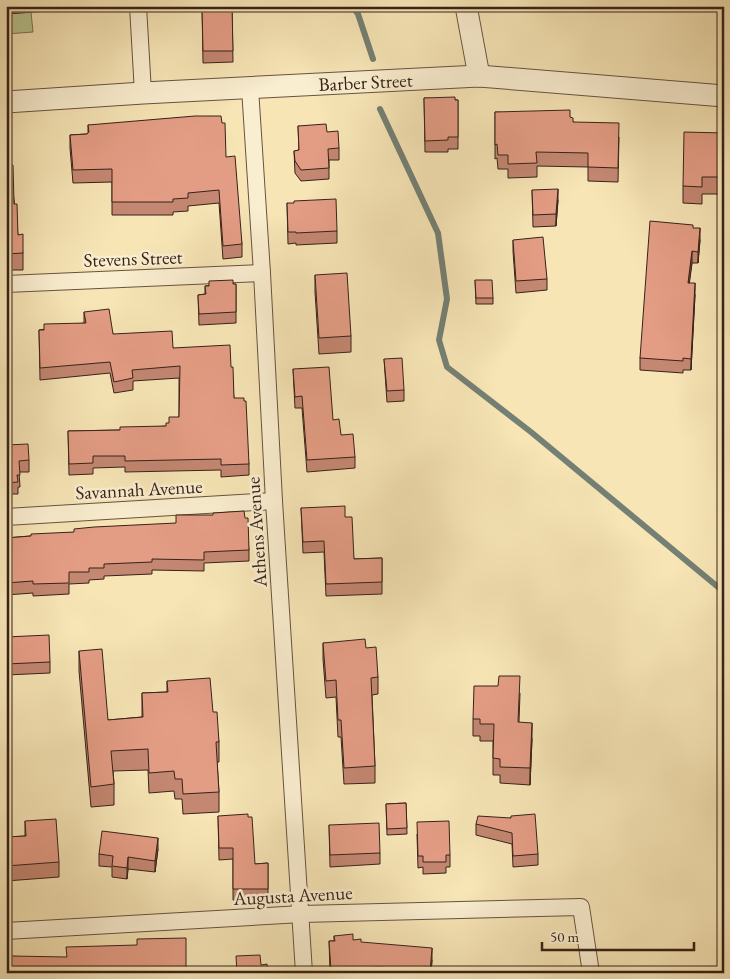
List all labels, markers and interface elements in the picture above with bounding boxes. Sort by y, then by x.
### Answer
street label: Barber Street [318,67,413,97]
street label: Stevens Street [83,244,183,273]
street label: Savannah Avenue [75,474,203,505]
street label: Athens Avenue [240,476,273,589]
street label: Augusta Avenue [232,880,353,911]
scale bar [542,919,695,951]
text: 50 m [550,927,579,946]

